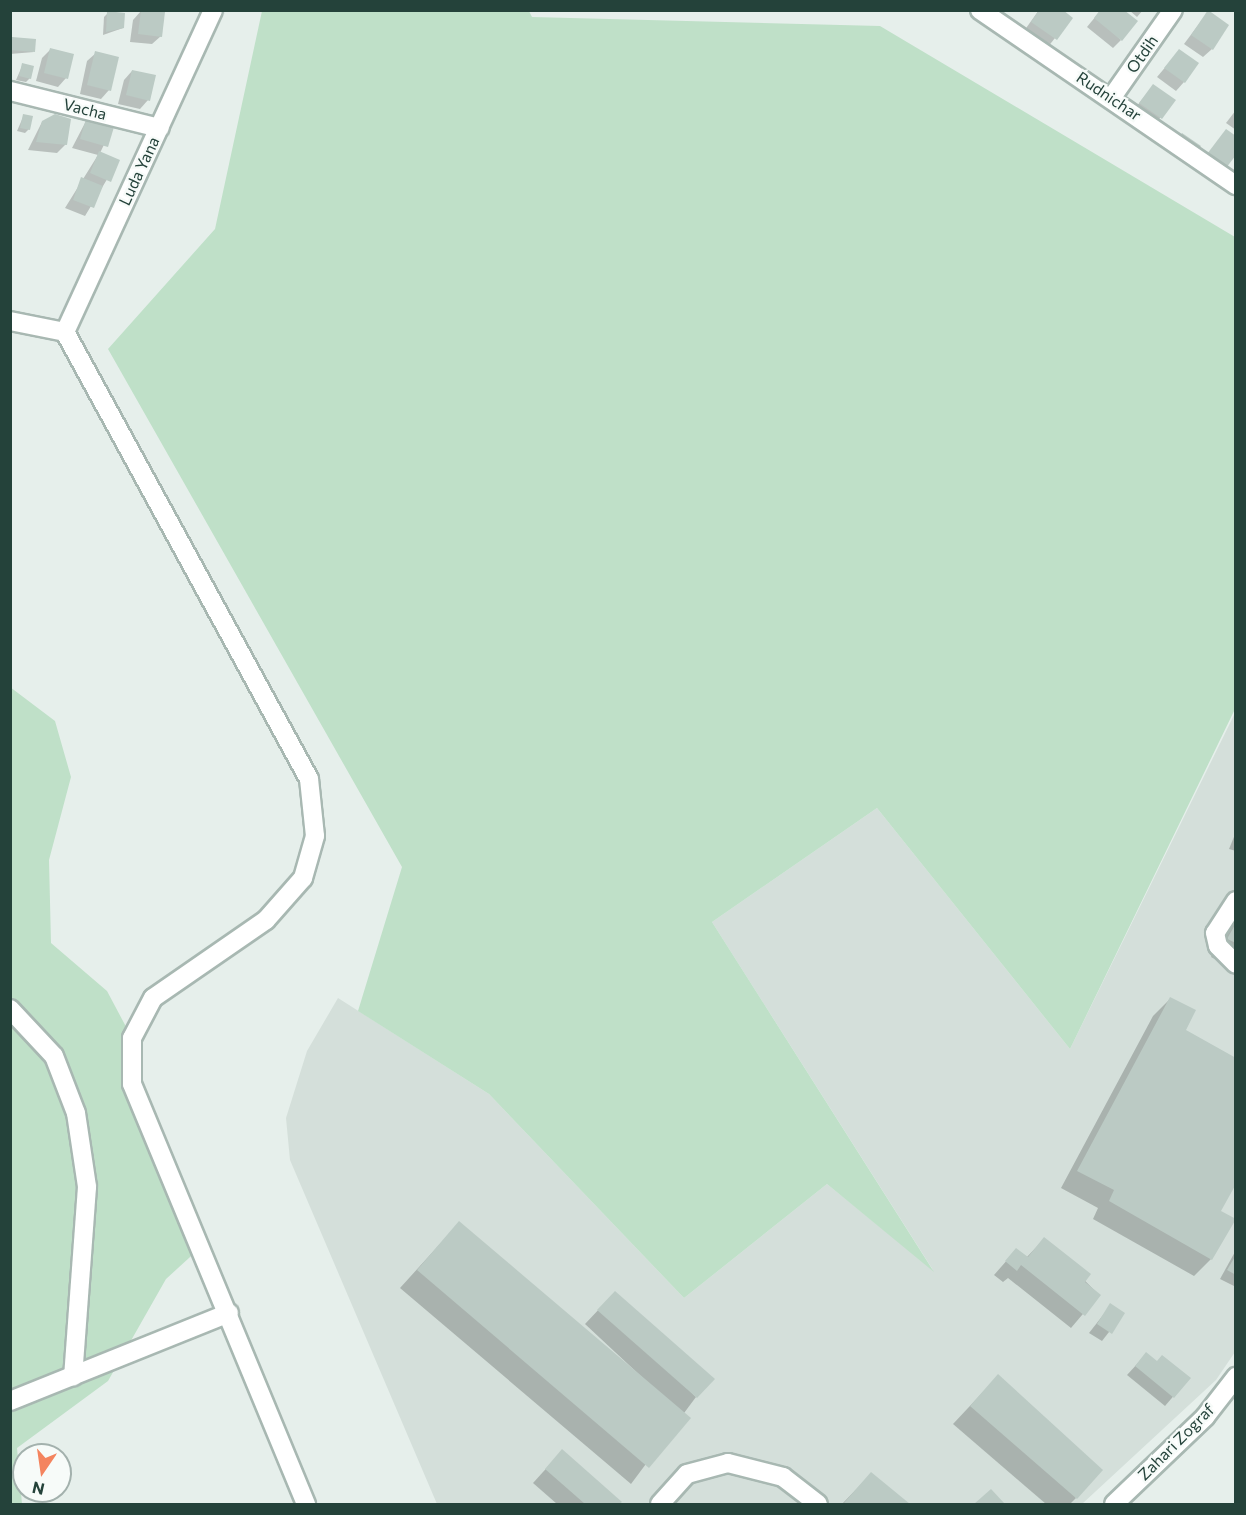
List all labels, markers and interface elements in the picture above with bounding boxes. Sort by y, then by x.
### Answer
street label: Otdih [1122,31,1162,77]
street label: Rudnichar [1073,67,1145,125]
street label: Vacha [61,94,109,124]
street label: Luda Yana [115,134,163,208]
street label: Zahari Zograf [1134,1400,1218,1484]
north arrow [12,1443,72,1503]
text: N [30,1478,46,1500]

